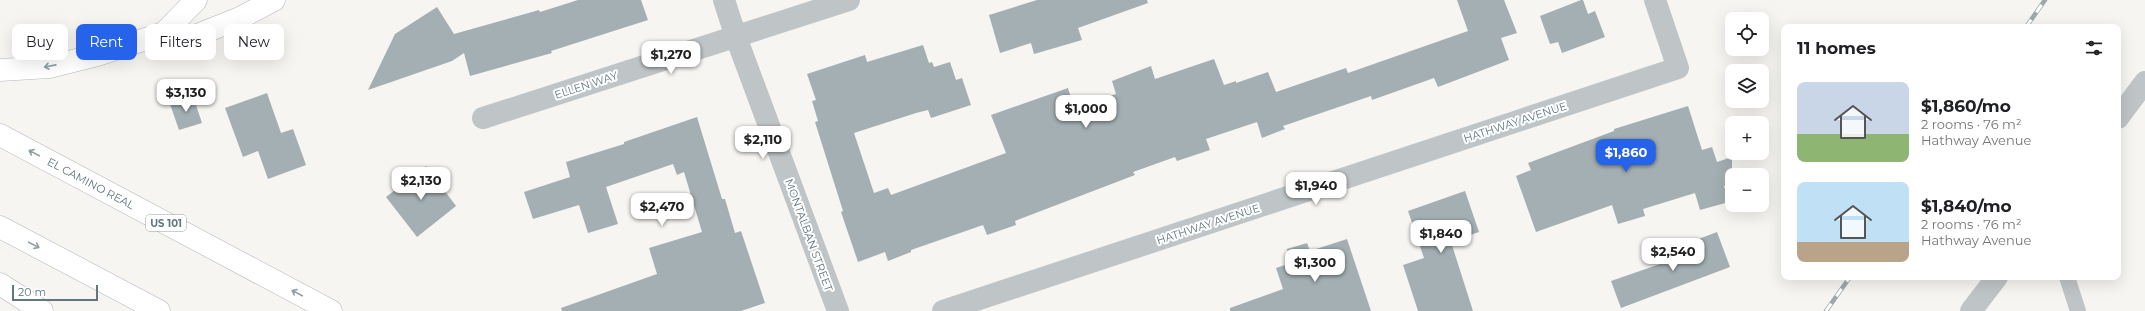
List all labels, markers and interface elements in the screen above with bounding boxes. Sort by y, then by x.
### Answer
map controls [1725,12,1769,212]
button: locate [1725,12,1769,56]
chip: Buy [12,24,68,60]
chip: Rent [76,24,137,60]
chip: Filters [145,24,216,60]
chip: New [224,24,284,60]
icon: filters [2083,37,2105,59]
text: 11 homes [1797,38,1876,58]
pin: $1,270 [638,41,704,75]
text: $1,270 [650,46,692,62]
one-way arrow [44,63,57,71]
button: layers [1725,64,1769,108]
street label: ELLEN WAY [553,68,619,102]
pin: $3,130 [153,79,219,113]
text: $3,130 [166,84,206,100]
pin: $1,000 [1053,95,1119,129]
text: $1,860/mo [1921,96,2011,116]
icon: home [1829,98,1877,146]
street label: HATHWAY AVENUE [1461,99,1569,145]
text: $1,000 [1065,100,1107,116]
button: + [1725,116,1769,160]
text: 2 rooms · 76 m² [1921,116,2021,132]
pin: $2,110 [730,126,796,160]
text: $2,110 [744,131,782,147]
text: Hathway Avenue [1921,132,2031,148]
pin: $1,860 [1593,139,1659,173]
text: $1,860 [1605,144,1647,160]
one-way arrow [28,148,40,156]
street label: EL CAMINO REAL [45,154,137,213]
pin: $2,130 [388,167,454,201]
button: − [1725,168,1769,212]
text: $2,130 [401,172,441,188]
pin: $1,940 [1283,172,1349,206]
street label: MONTALBAN STREET [782,177,836,294]
text: $1,940 [1295,177,1337,193]
pin: $2,470 [629,193,695,227]
text: $1,840/mo [1921,196,2012,216]
text: $2,470 [640,198,684,214]
icon: home [1829,198,1877,246]
street label: HATHWAY AVENUE [1154,201,1262,247]
road number: US 101 [146,215,186,231]
text: 2 rooms · 76 m² [1921,216,2021,232]
pin: $1,840 [1408,220,1474,254]
text: $1,840 [1419,225,1463,241]
text: Hathway Avenue [1921,232,2031,248]
pin: $2,540 [1640,238,1706,272]
one-way arrow [28,242,40,249]
text: $2,540 [1650,243,1696,259]
pin: $1,300 [1282,249,1348,283]
text: $1,300 [1294,254,1336,270]
scale bar [12,283,98,302]
text: 20 m [18,285,46,299]
one-way arrow [291,288,303,296]

